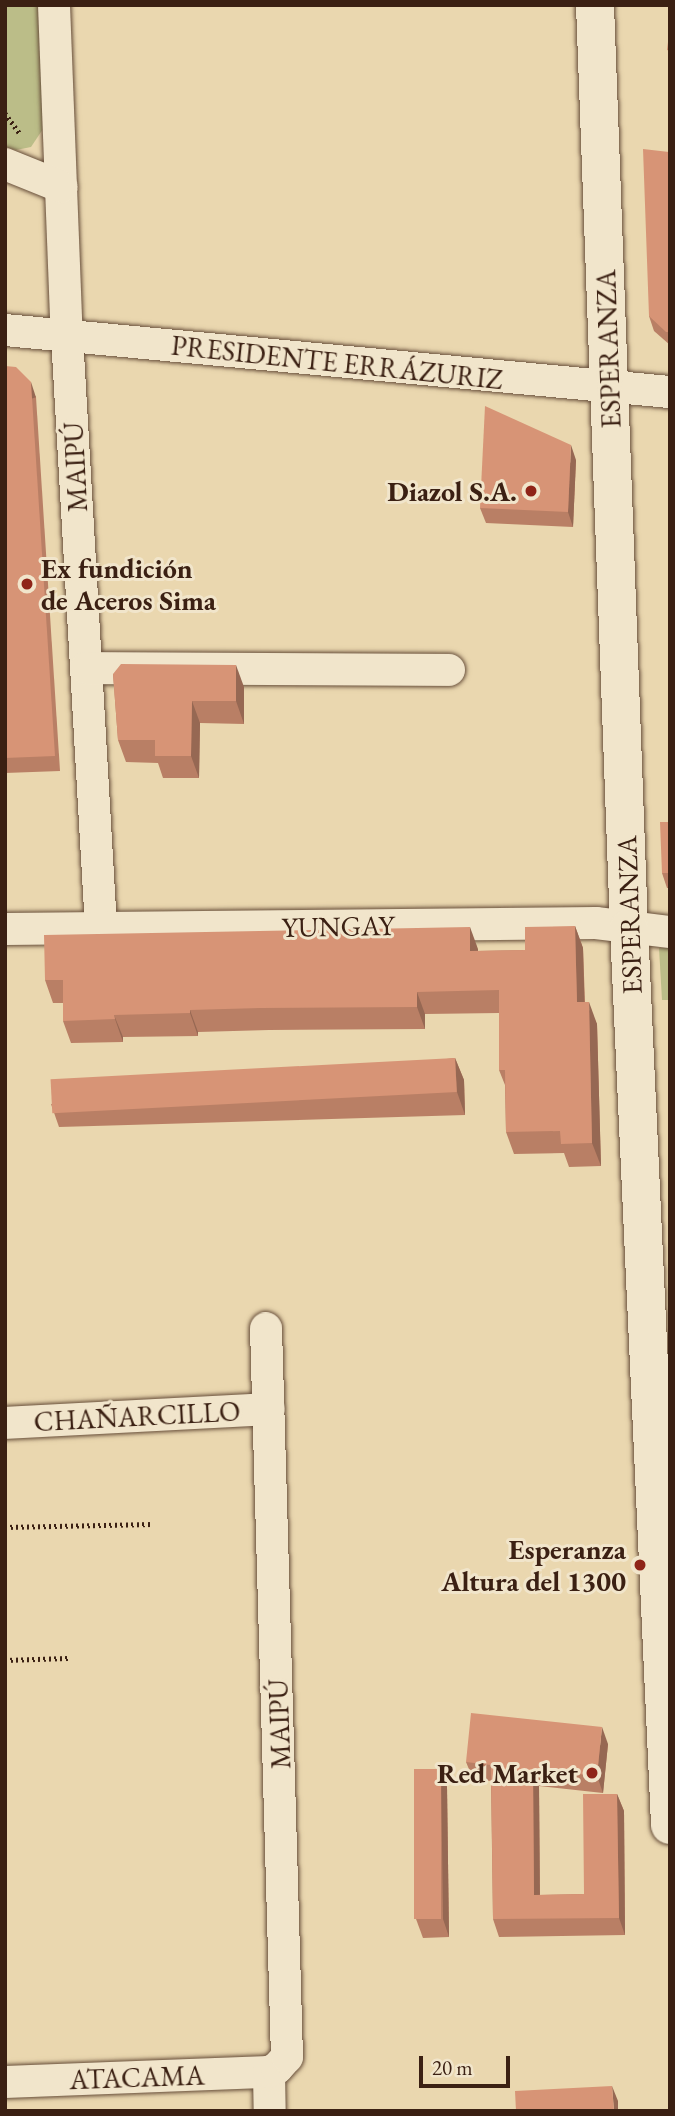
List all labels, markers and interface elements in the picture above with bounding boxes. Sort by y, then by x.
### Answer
street label: ESPERANZA [588,269,628,429]
street label: PRESIDENTE ERRÁZURIZ [170,328,504,396]
street label: MAIPÚ [56,421,94,513]
place label: Diazol S.A. [387,474,517,508]
marker: Diazol S.A. [523,483,539,499]
place label: Ex fundición de Aceros Sima [41,551,216,617]
marker: Ex fundición de Aceros Sima [19,576,35,592]
street label: ESPERANZA [609,835,649,995]
street label: YUNGAY [281,908,395,944]
street label: CHAÑARCILLO [33,1394,241,1438]
place label: Esperanza Altura del 1300 [441,1532,626,1598]
marker: Esperanza Altura del 1300 [632,1557,648,1573]
street label: MAIPÚ [261,1678,297,1770]
place label: Red Market [437,1756,578,1790]
marker: Red Market [584,1765,600,1781]
scale bar [423,2042,514,2086]
text: 20 m [432,2054,473,2081]
street label: ATACAMA [69,2058,205,2096]

